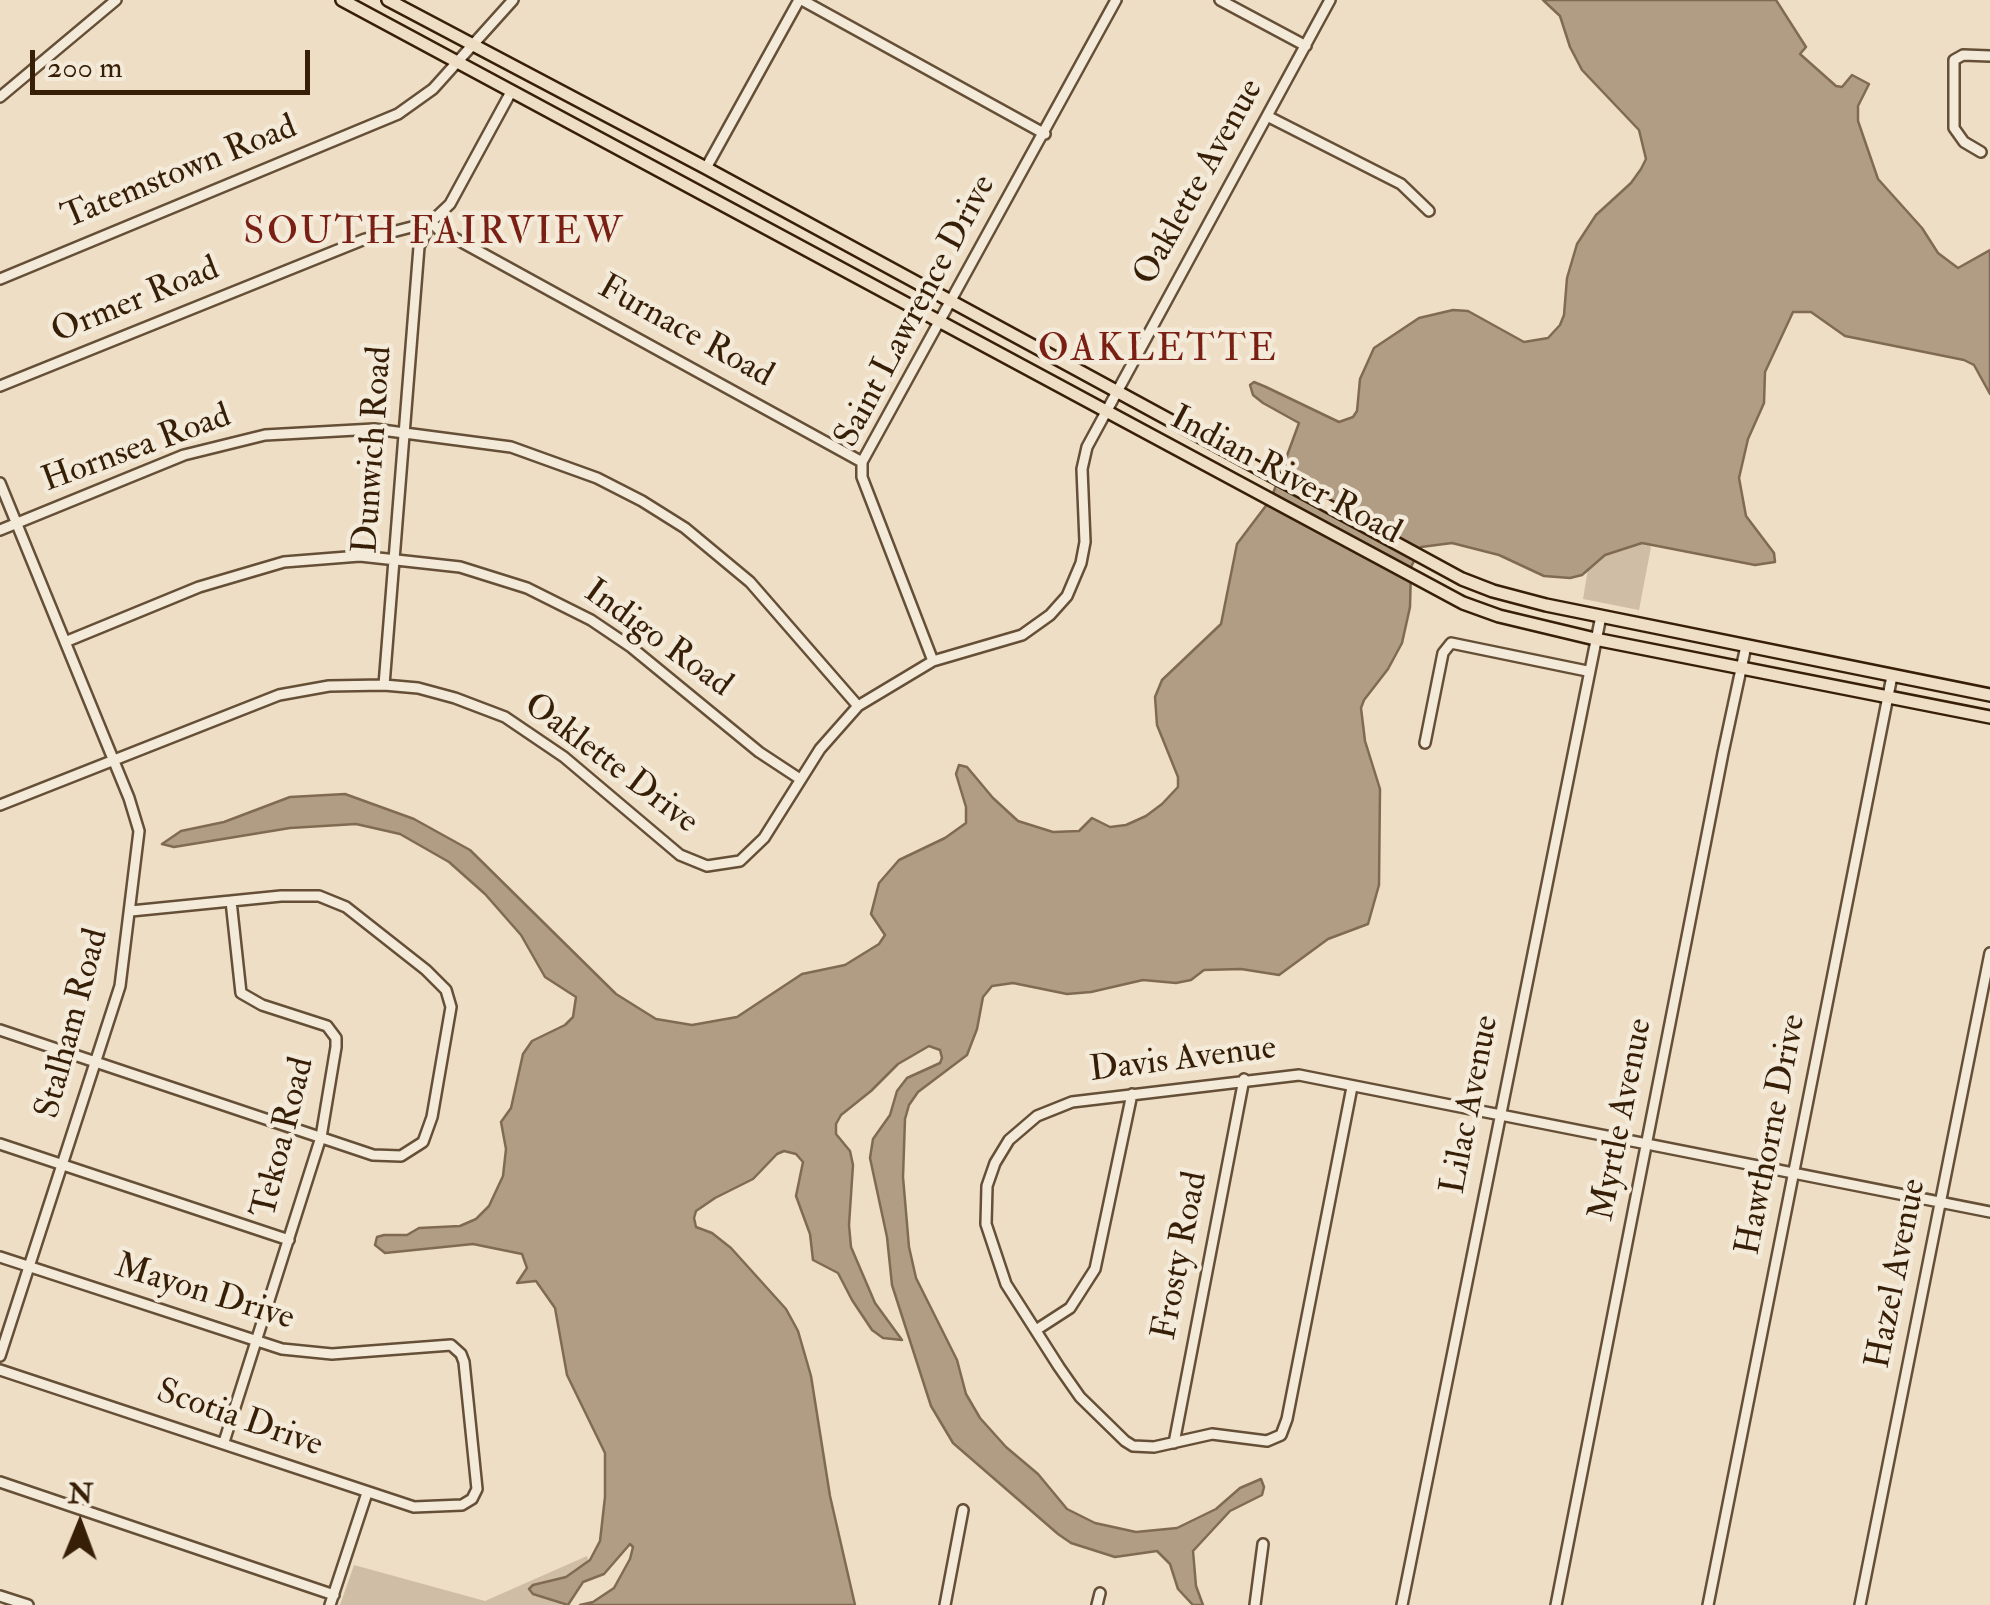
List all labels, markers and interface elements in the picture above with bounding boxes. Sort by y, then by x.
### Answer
scale bar [35,30,315,92]
text: 200 m [47,49,123,86]
street label: Oaklette Avenue [1126,73,1274,293]
street label: Tatemstown Road [56,108,304,240]
street label: Saint Lawrence Drive [827,169,1007,455]
district label: SOUTH FAIRVIEW [243,212,625,258]
street label: Ormer Road [46,249,226,355]
street label: Furnace Road [590,268,780,398]
district label: OAKLETTE [1038,329,1278,375]
street label: Dunwich Road [347,345,403,555]
street label: Hornsea Road [37,396,237,504]
street label: Indian River Road [1162,398,1408,556]
street label: Indigo Road [575,572,739,708]
street label: Oaklette Drive [514,686,706,844]
street label: Stalham Road [29,925,119,1123]
street label: Hawthorne Drive [1729,1011,1817,1259]
street label: Lilac Avenue [1434,1012,1510,1198]
street label: Myrtle Avenue [1583,1015,1663,1225]
street label: Davis Avenue [1087,1029,1279,1093]
street label: Tekoa Road [245,1053,325,1223]
street label: Frosty Road [1145,1168,1219,1344]
street label: Hazel Avenue [1859,1176,1937,1372]
street label: Mayon Drive [109,1247,299,1341]
street label: Scotia Drive [150,1372,328,1468]
north arrow [30,1475,130,1575]
text: N [68,1477,93,1512]

